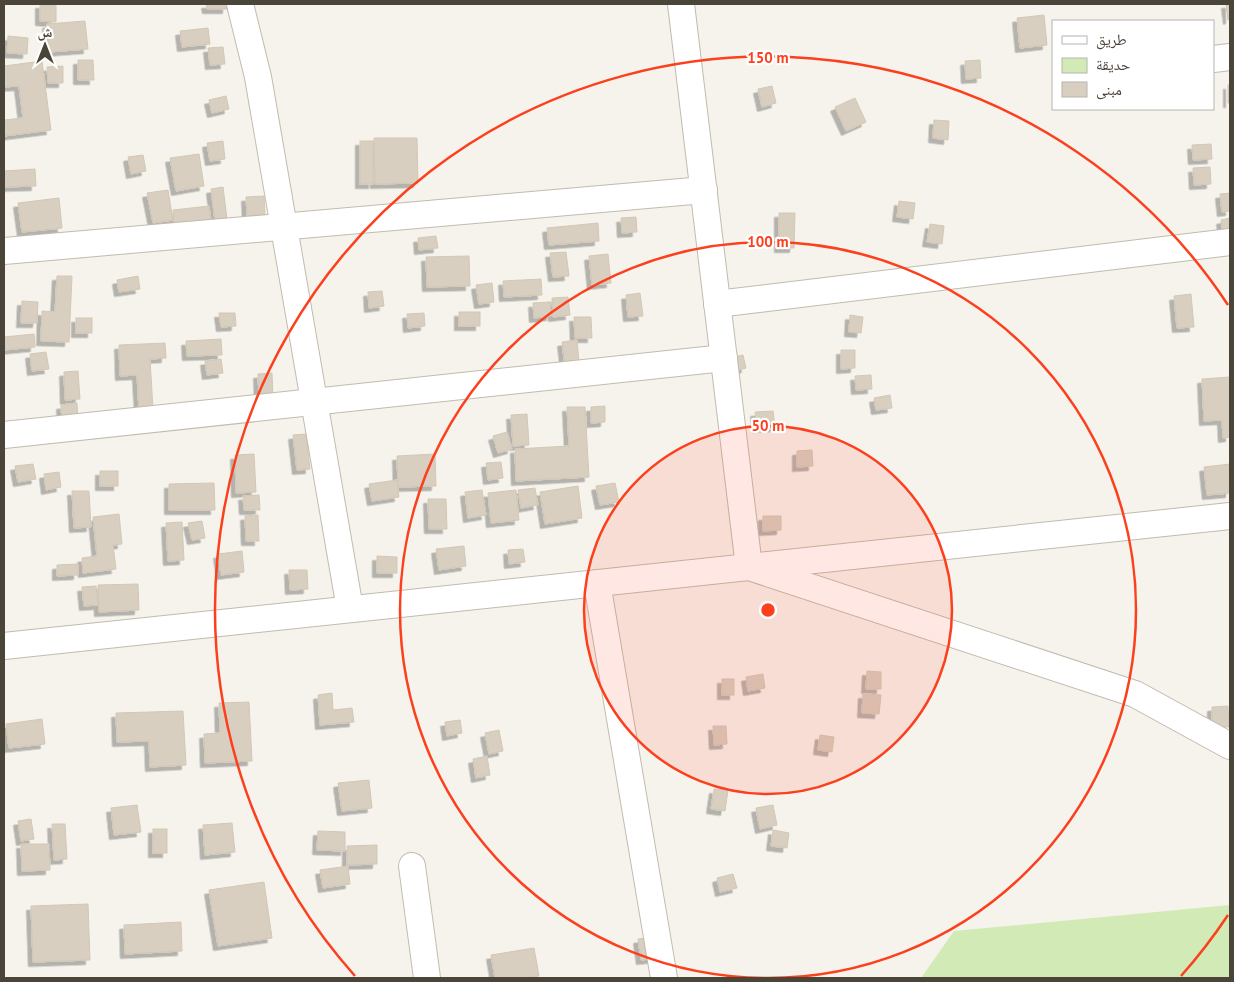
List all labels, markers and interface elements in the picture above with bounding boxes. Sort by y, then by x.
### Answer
north arrow [20,20,70,70]
legend [1052,20,1214,110]
text: ش [38,23,53,41]
text: طريق [1096,30,1127,50]
text: 150 m [747,48,789,67]
text: حديقة [1096,55,1131,74]
text: مبنى [1096,80,1122,100]
text: 100 m [747,232,789,251]
text: 50 m [752,416,784,435]
centre of rings [759,601,777,619]

